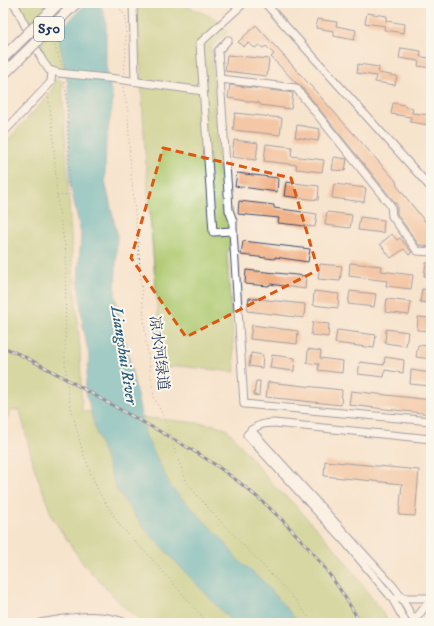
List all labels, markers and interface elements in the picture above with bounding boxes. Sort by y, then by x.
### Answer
road number: S50 [34,17,64,41]
water label: Liangshui River [106,303,142,407]
street label: 凉水河绿道 [145,315,173,391]

